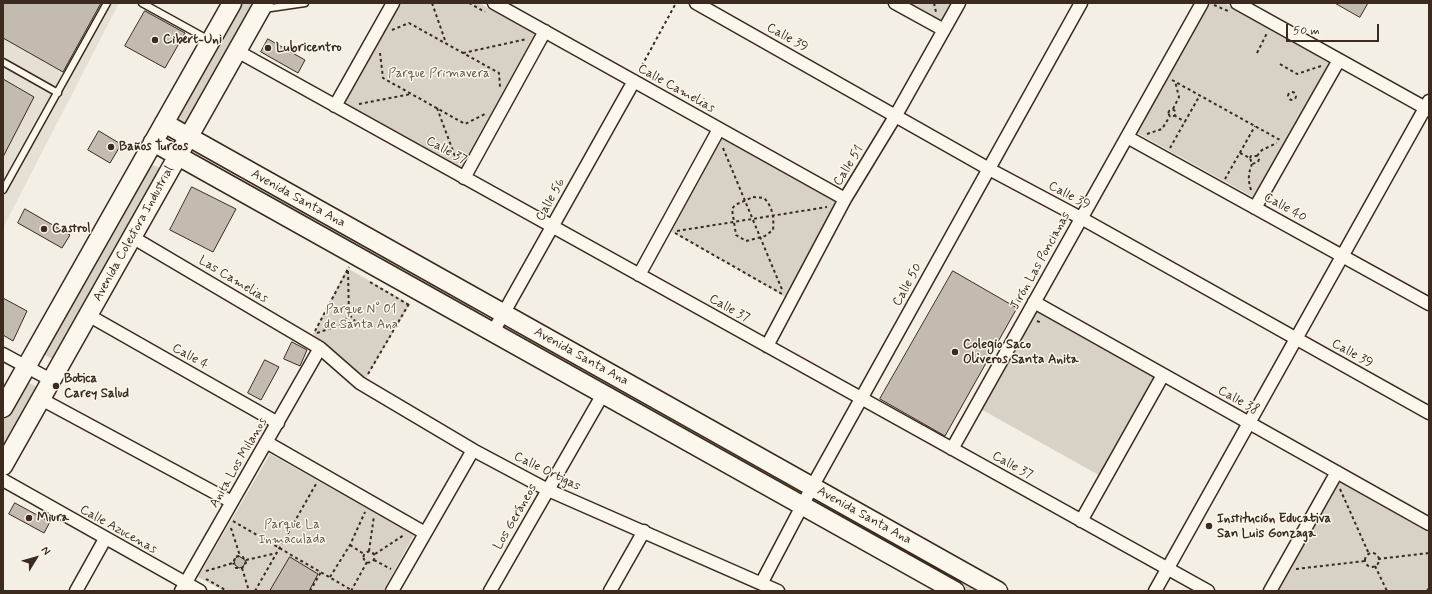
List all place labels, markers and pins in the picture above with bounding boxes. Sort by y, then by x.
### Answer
place label: Cibert-Uni [163,32,222,48]
marker: Cibert-Uni [150,35,160,45]
place label: Lubricentro [276,40,342,56]
marker: Lubricentro [263,43,273,53]
place label: Baños Turcos [119,139,188,155]
marker: Baños Turcos [106,142,116,152]
place label: Castrol [52,221,91,237]
marker: Castrol [39,224,49,234]
place label: Colegio Saco Oliveros Santa Anita [963,337,1078,368]
marker: Colegio Saco Oliveros Santa Anita [950,347,960,357]
place label: Botica Carey Salud [64,371,129,402]
marker: Botica Carey Salud [51,381,61,391]
place label: Miura [37,510,69,526]
place label: Institución Educativa San Luis Gonzaga [1217,511,1331,542]
marker: Miura [24,513,34,523]
marker: Institución Educativa San Luis Gonzaga [1204,521,1214,531]

